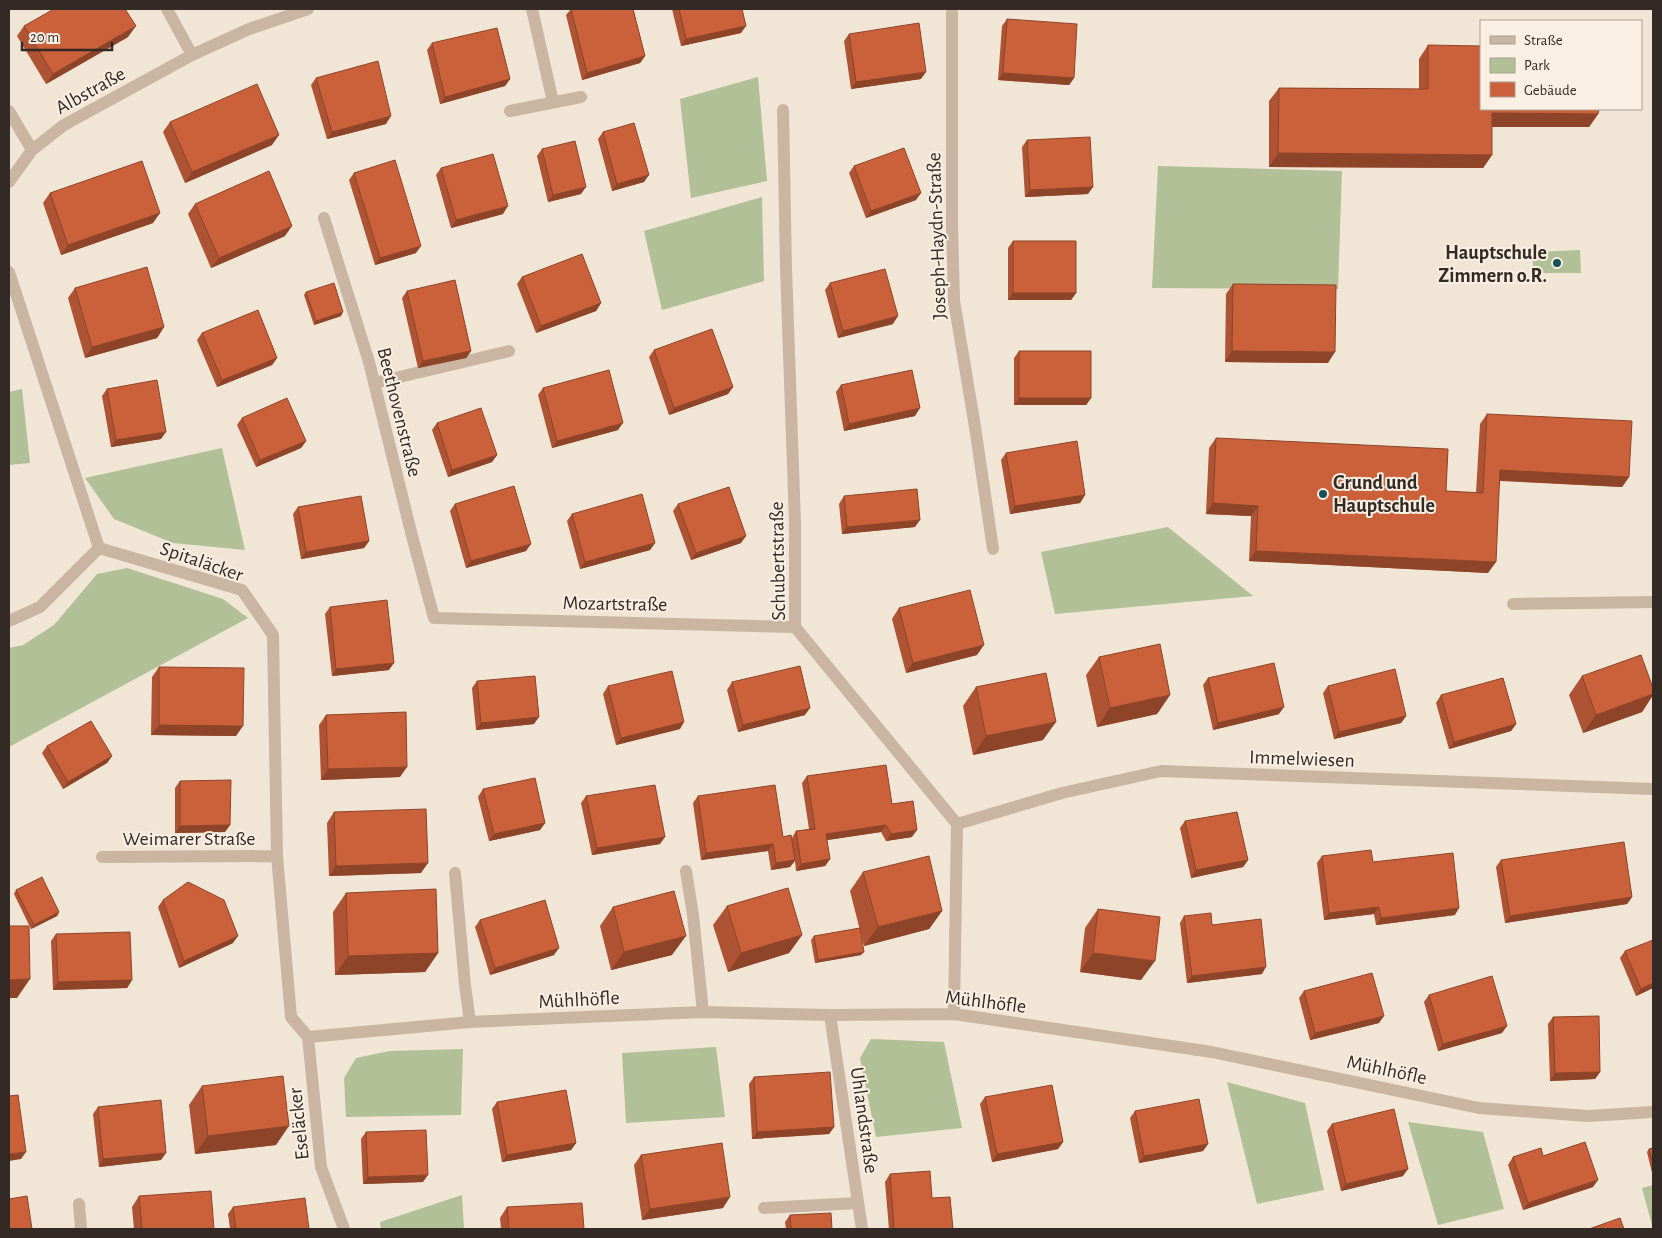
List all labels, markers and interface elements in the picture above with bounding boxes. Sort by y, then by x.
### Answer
scale bar [22,20,112,52]
legend [1480,20,1642,110]
text: 20 m [30,30,59,45]
text: Straße [1524,33,1563,48]
text: Park [1524,58,1550,73]
street label: Albstraße [52,64,129,118]
text: Gebäude [1524,83,1577,98]
street label: Joseph-Haydn-Straße [924,152,950,320]
place label: Hauptschule Zimmern o.R. [1438,243,1547,286]
marker: Hauptschule Zimmern o.R. [1551,257,1563,269]
street label: Beethovenstraße [373,345,425,479]
place label: Grund und Hauptschule [1333,473,1435,516]
marker: Grund und Hauptschule [1317,488,1329,500]
street label: Schubertstraße [767,501,789,621]
street label: Spitaläcker [158,538,246,586]
street label: Mozartstraße [563,593,667,615]
street label: Immelwiesen [1249,747,1355,771]
street label: Weimarer Straße [122,829,256,849]
street label: Mühlhöfle [944,987,1027,1017]
street label: Mühlhöfle [538,988,620,1012]
street label: Mühlhöfle [1345,1052,1429,1088]
street label: Uhlandstraße [847,1066,881,1175]
street label: Eseläcker [285,1086,313,1161]

